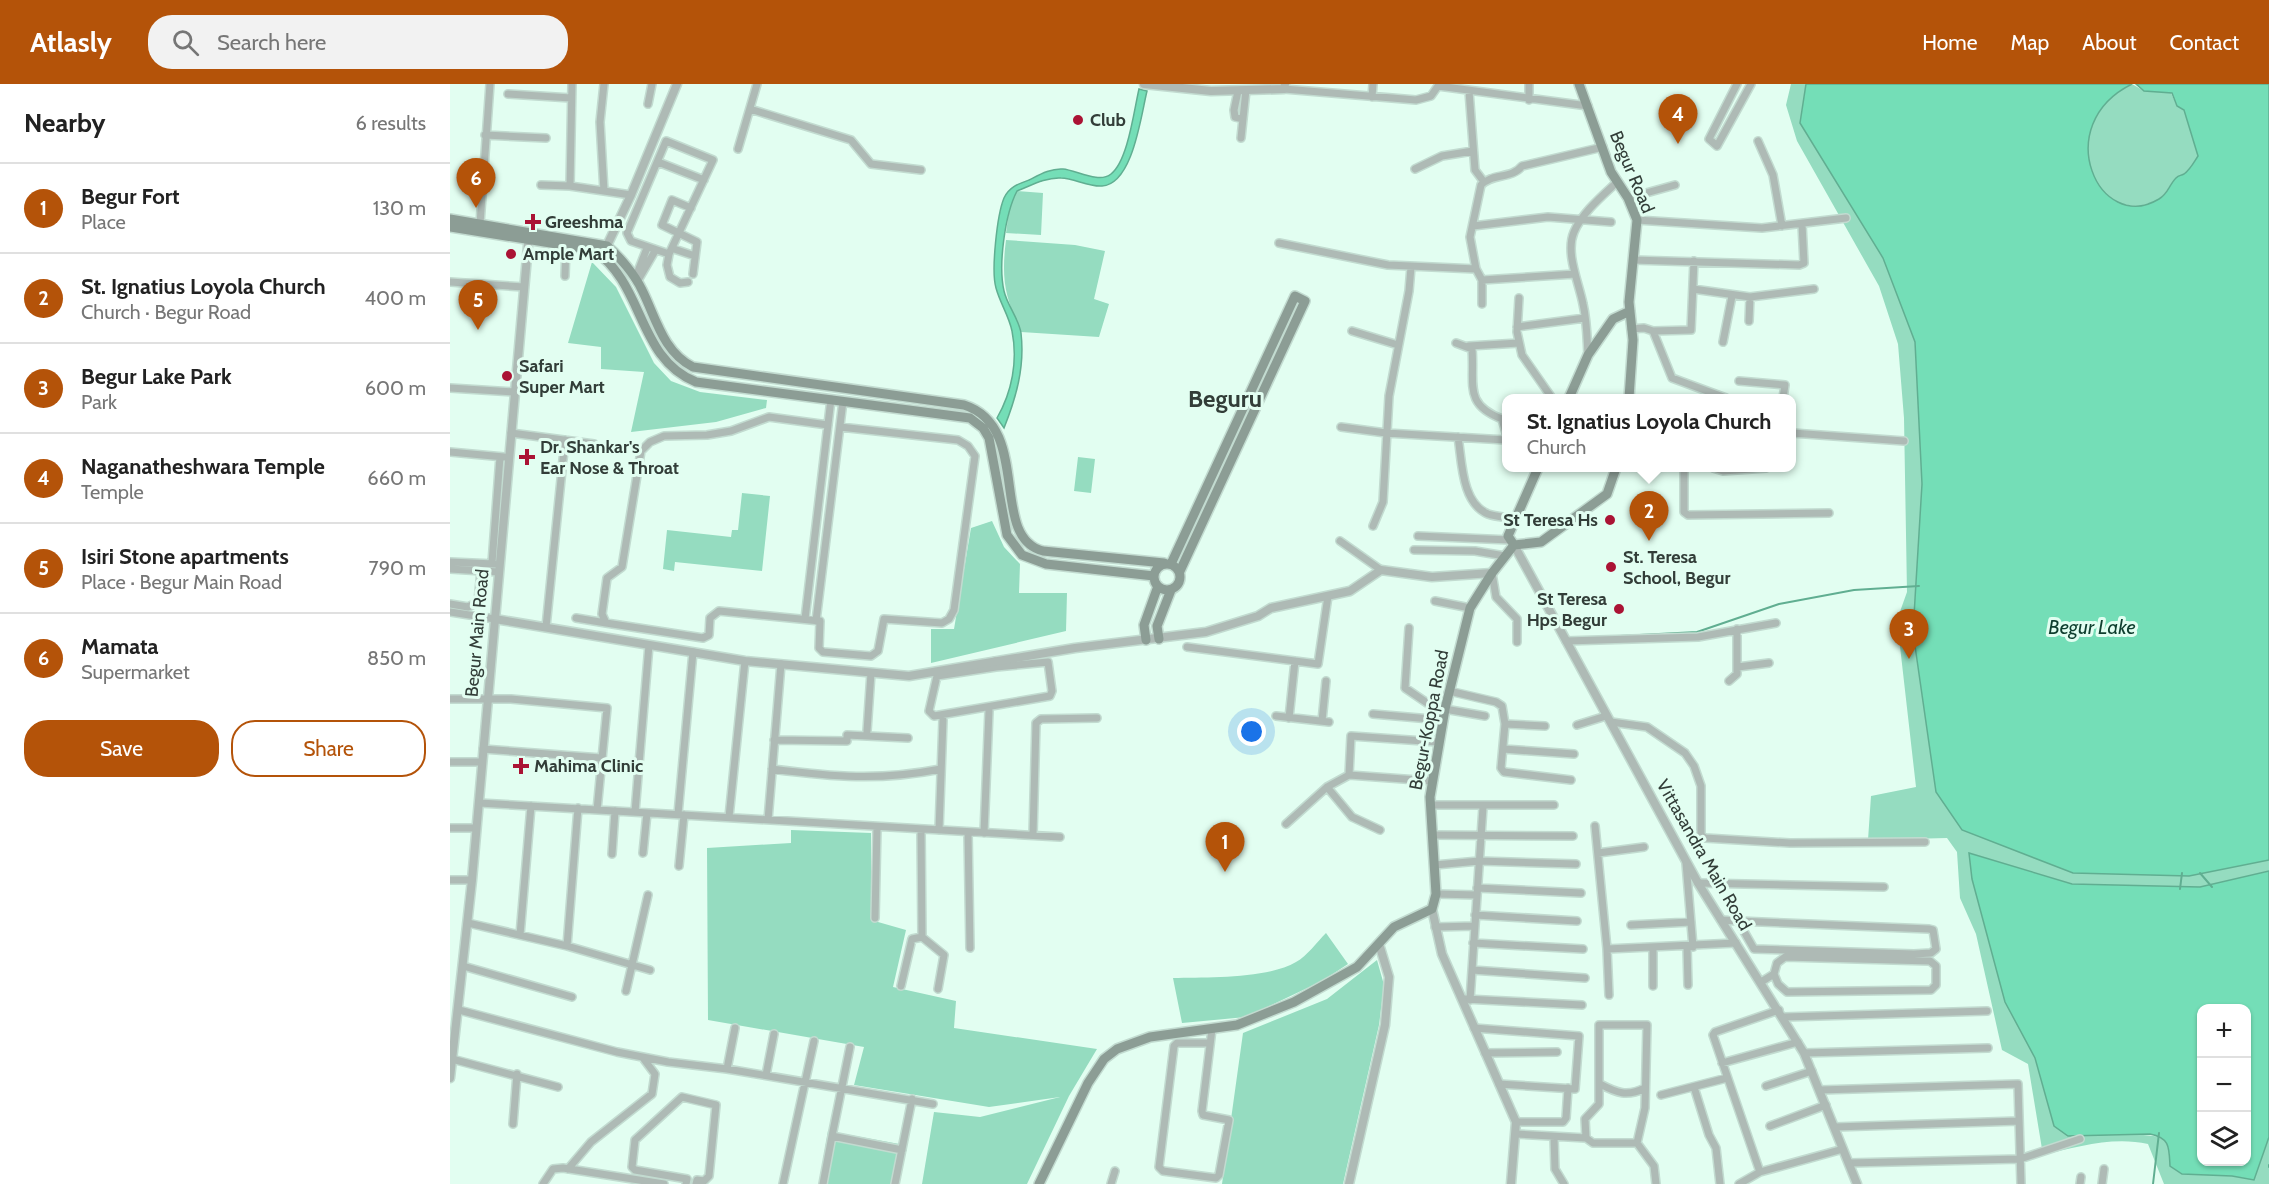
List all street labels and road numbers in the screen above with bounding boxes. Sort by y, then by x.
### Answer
street label: Begur Road [1605,128,1659,216]
street label: Begur Main Road [460,568,494,698]
street label: Begur-Koppa Road [1405,648,1453,792]
street label: Vittasandra Main Road [1652,776,1756,934]

